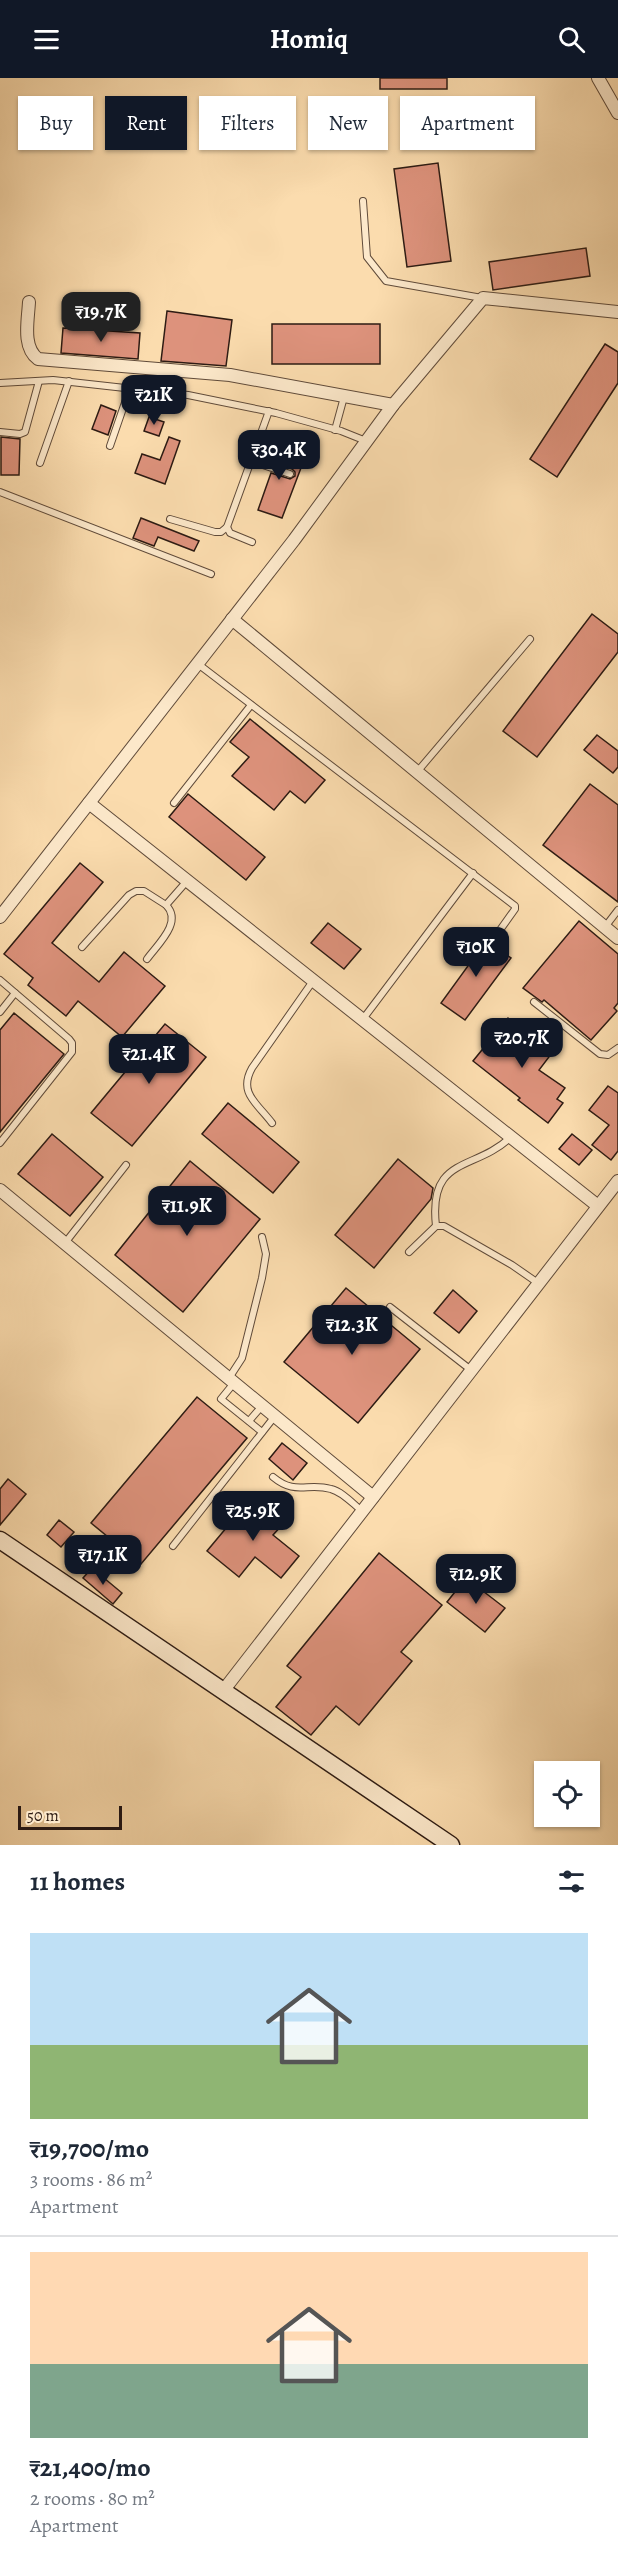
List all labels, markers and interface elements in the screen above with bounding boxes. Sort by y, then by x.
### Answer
text: Homiq [270,21,348,57]
icon: menu [30,23,63,56]
icon: search [555,23,588,56]
chip: Buy [18,96,93,150]
chip: Rent [105,96,187,150]
chip: Filters [199,96,296,150]
chip: New [308,96,388,150]
chip: Apartment [400,96,535,150]
pin: ₹19.7K [52,292,150,343]
text: ₹19.7K [75,298,127,325]
pin: ₹21K [118,375,190,426]
text: ₹21K [135,381,173,408]
pin: ₹30.4K [230,430,328,481]
text: ₹30.4K [252,436,306,463]
pin: ₹10K [440,927,512,978]
text: ₹10K [457,933,495,960]
pin: ₹20.7K [473,1018,571,1069]
text: ₹20.7K [495,1024,549,1051]
pin: ₹21.4K [100,1034,198,1085]
text: ₹21.4K [123,1040,175,1067]
pin: ₹11.9K [138,1186,236,1237]
text: ₹11.9K [162,1192,212,1219]
pin: ₹12.3K [303,1305,401,1356]
text: ₹12.3K [326,1311,378,1338]
pin: ₹25.9K [204,1491,302,1542]
text: ₹25.9K [226,1497,280,1524]
pin: ₹17.1K [54,1535,152,1586]
text: ₹17.1K [79,1541,127,1568]
pin: ₹12.9K [427,1554,525,1605]
text: ₹12.9K [450,1560,502,1587]
map controls [534,1761,600,1827]
button: locate [534,1761,600,1827]
scale bar [18,1803,122,1830]
text: 50 m [27,1805,59,1827]
text: 11 homes [30,1864,125,1899]
icon: filters [555,1865,588,1898]
icon: home [255,1972,363,2080]
text: ₹19,700/mo [30,2131,149,2166]
text: 3 rooms · 86 m² [30,2166,152,2193]
text: Apartment [30,2193,119,2220]
icon: home [255,2291,363,2399]
text: ₹21,400/mo [30,2450,151,2485]
text: 2 rooms · 80 m² [30,2485,155,2512]
text: Apartment [30,2512,119,2539]

